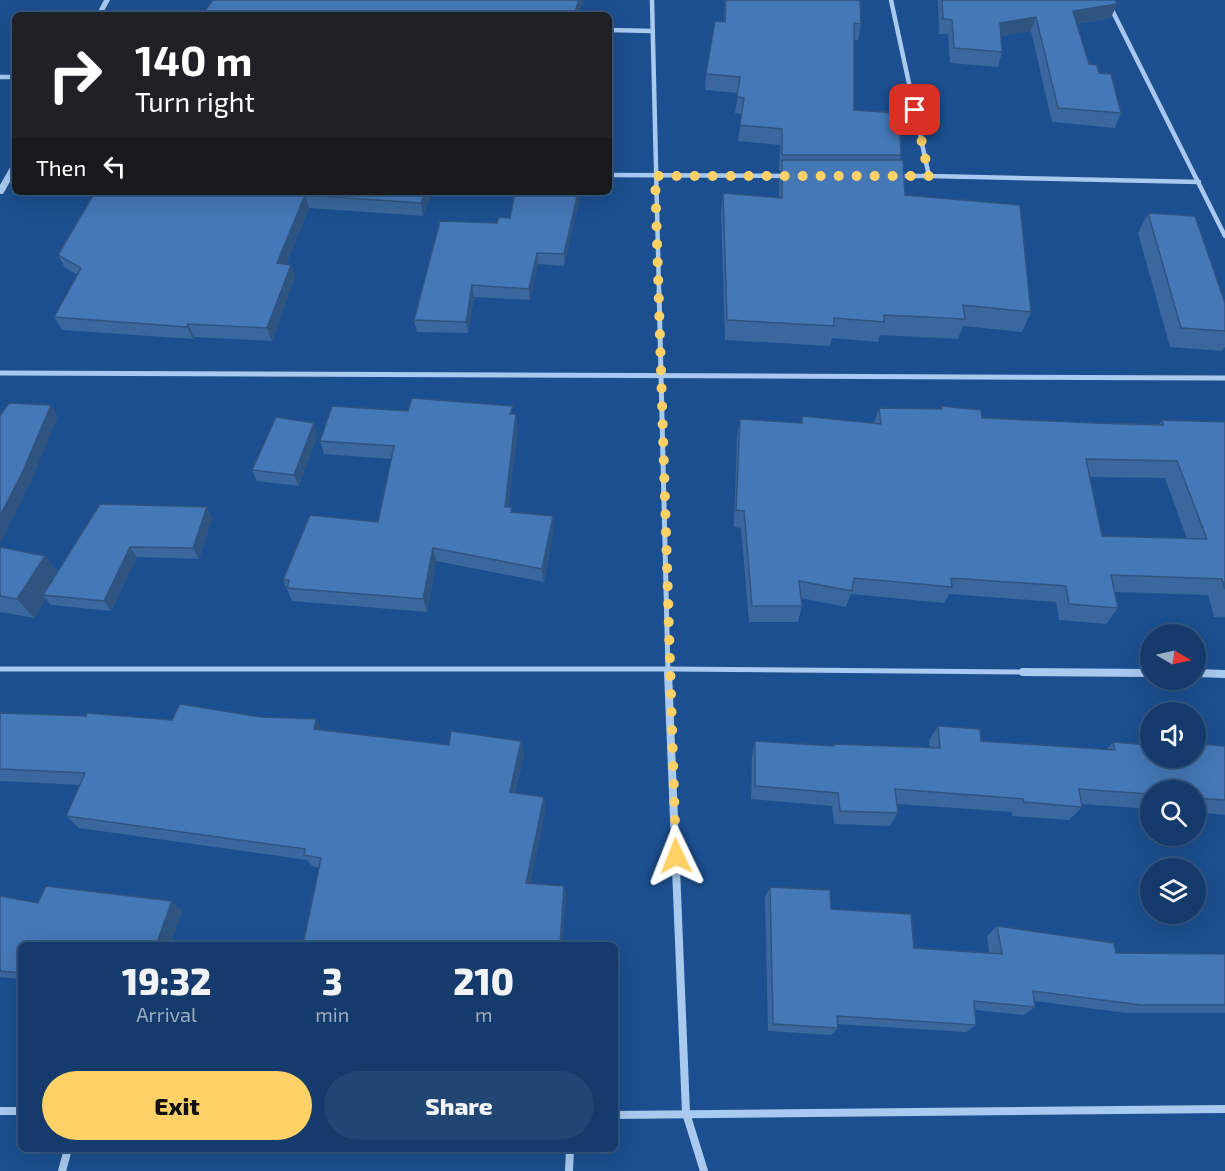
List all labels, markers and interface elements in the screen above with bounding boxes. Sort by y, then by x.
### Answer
text: 140 m [135,34,252,84]
icon: right [36,36,114,114]
pin [889,84,940,135]
text: Turn right [135,85,255,117]
icon: arrive [898,93,931,126]
icon: left [98,150,131,183]
text: Then [36,154,86,180]
north arrow [1140,624,1206,690]
map controls [1140,624,1206,924]
button: sound [1140,702,1206,768]
button: search [1140,780,1206,846]
position arrow [644,824,708,888]
button: layers [1140,858,1206,924]
text: 19:32 [122,959,211,1002]
text: 3 [322,959,343,1002]
text: 210 [453,959,514,1002]
text: Arrival [136,1002,197,1026]
text: min [315,1002,349,1026]
text: m [475,1002,492,1026]
button: Exit [42,1071,312,1140]
button: Share [324,1071,594,1140]

